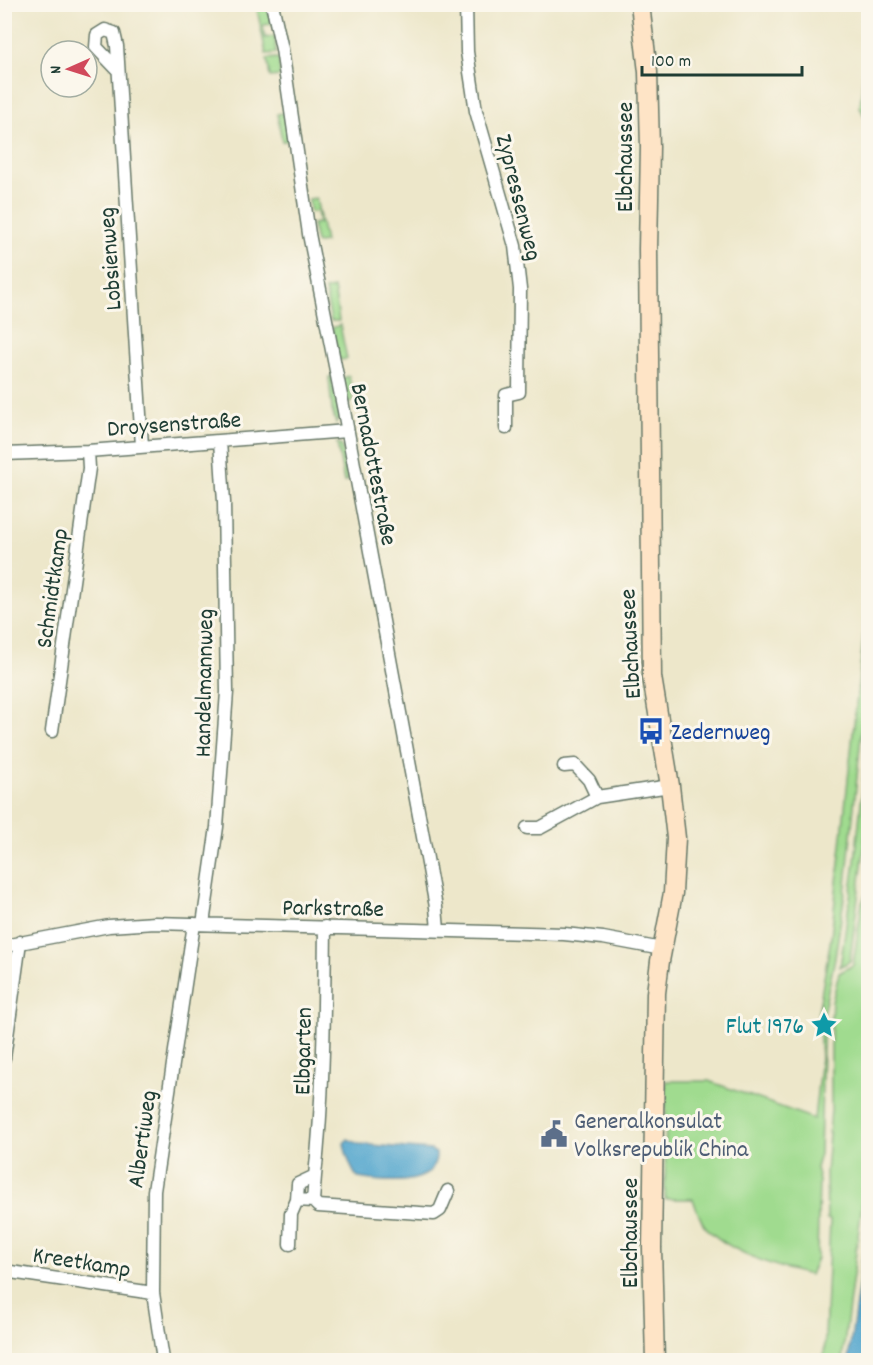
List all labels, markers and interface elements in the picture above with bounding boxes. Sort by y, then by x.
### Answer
north arrow [39,39,99,99]
scale bar [642,39,802,77]
text: 100 m [651,50,691,75]
text: N [45,65,68,74]
street label: Elbchaussee [610,102,644,212]
street label: Zypressenweg [485,131,549,265]
street label: Lobsienweg [91,206,133,312]
street label: Bernadottestraße [340,381,404,549]
street label: Droysenstraße [106,404,242,448]
street label: Schmidtkamp [29,526,79,651]
street label: Elbchaussee [612,588,652,700]
street label: Handelmannweg [188,608,224,758]
bus stop icon: Zedernweg [636,716,666,746]
place label: Zedernweg [671,717,770,751]
street label: Parkstraße [282,892,384,928]
street label: Elbgarten [287,1007,323,1095]
place icon: Flut 1976 [809,1010,839,1040]
place label: Flut 1976 [726,1011,804,1045]
street label: Albertiweg [120,1088,168,1191]
place label: Generalkonsulat Volksrepublik China [574,1106,749,1168]
public building icon: Generalkonsulat Volksrepublik China [539,1119,569,1149]
street label: Elbchaussee [615,1178,649,1288]
street label: Kreetkamp [30,1239,133,1288]

